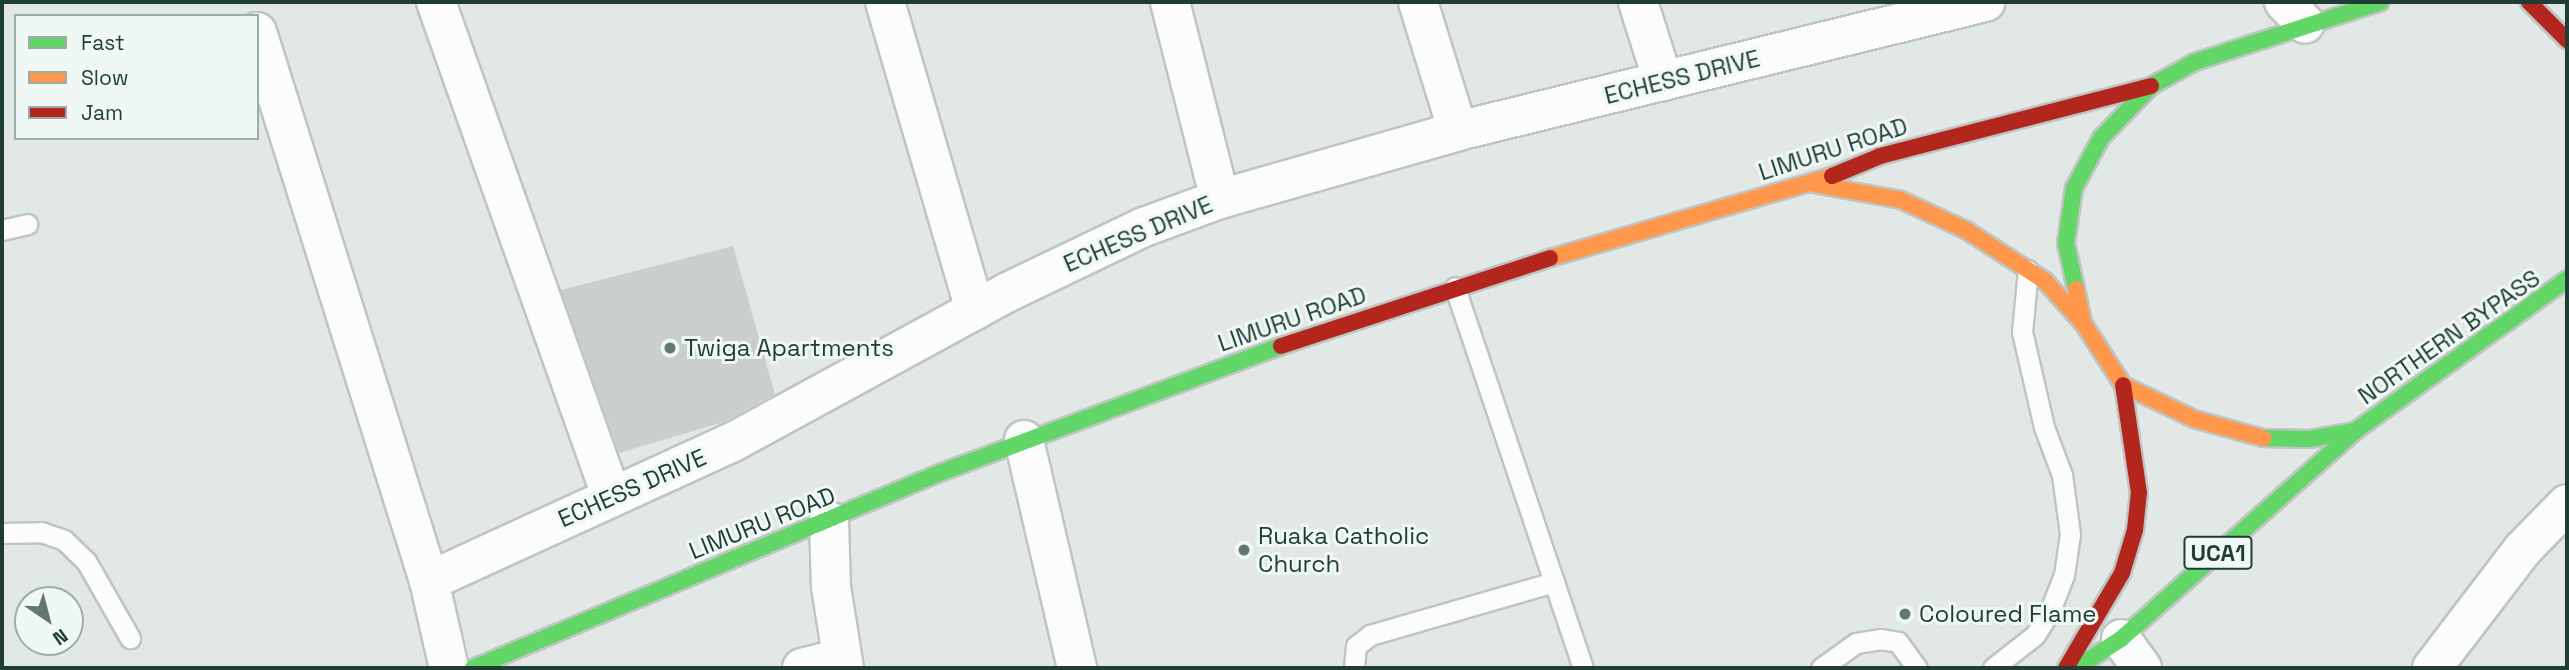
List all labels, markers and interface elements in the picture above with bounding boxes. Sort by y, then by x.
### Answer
legend [14,14,259,140]
text: Fast [81,29,125,56]
street label: ECHESS DRIVE [1601,44,1763,110]
text: Slow [81,64,129,91]
text: Jam [81,99,123,126]
street label: LIMURU ROAD [1755,111,1911,187]
street label: ECHESS DRIVE [1059,190,1217,278]
street label: NORTHERN BYPASS [2353,264,2545,410]
street label: LIMURU ROAD [1214,280,1370,358]
place label: Twiga Apartments [684,334,894,362]
marker: Twiga Apartments [662,340,678,356]
street label: ECHESS DRIVE [553,442,711,534]
street label: LIMURU ROAD [685,481,839,565]
place label: Ruaka Catholic Church [1258,522,1429,578]
road number: UCA1 [2183,534,2253,572]
marker: Ruaka Catholic Church [1236,542,1252,558]
north arrow [14,586,84,656]
place label: Coloured Flame [1919,600,2097,628]
marker: Coloured Flame [1897,606,1913,622]
text: N [48,623,73,651]

